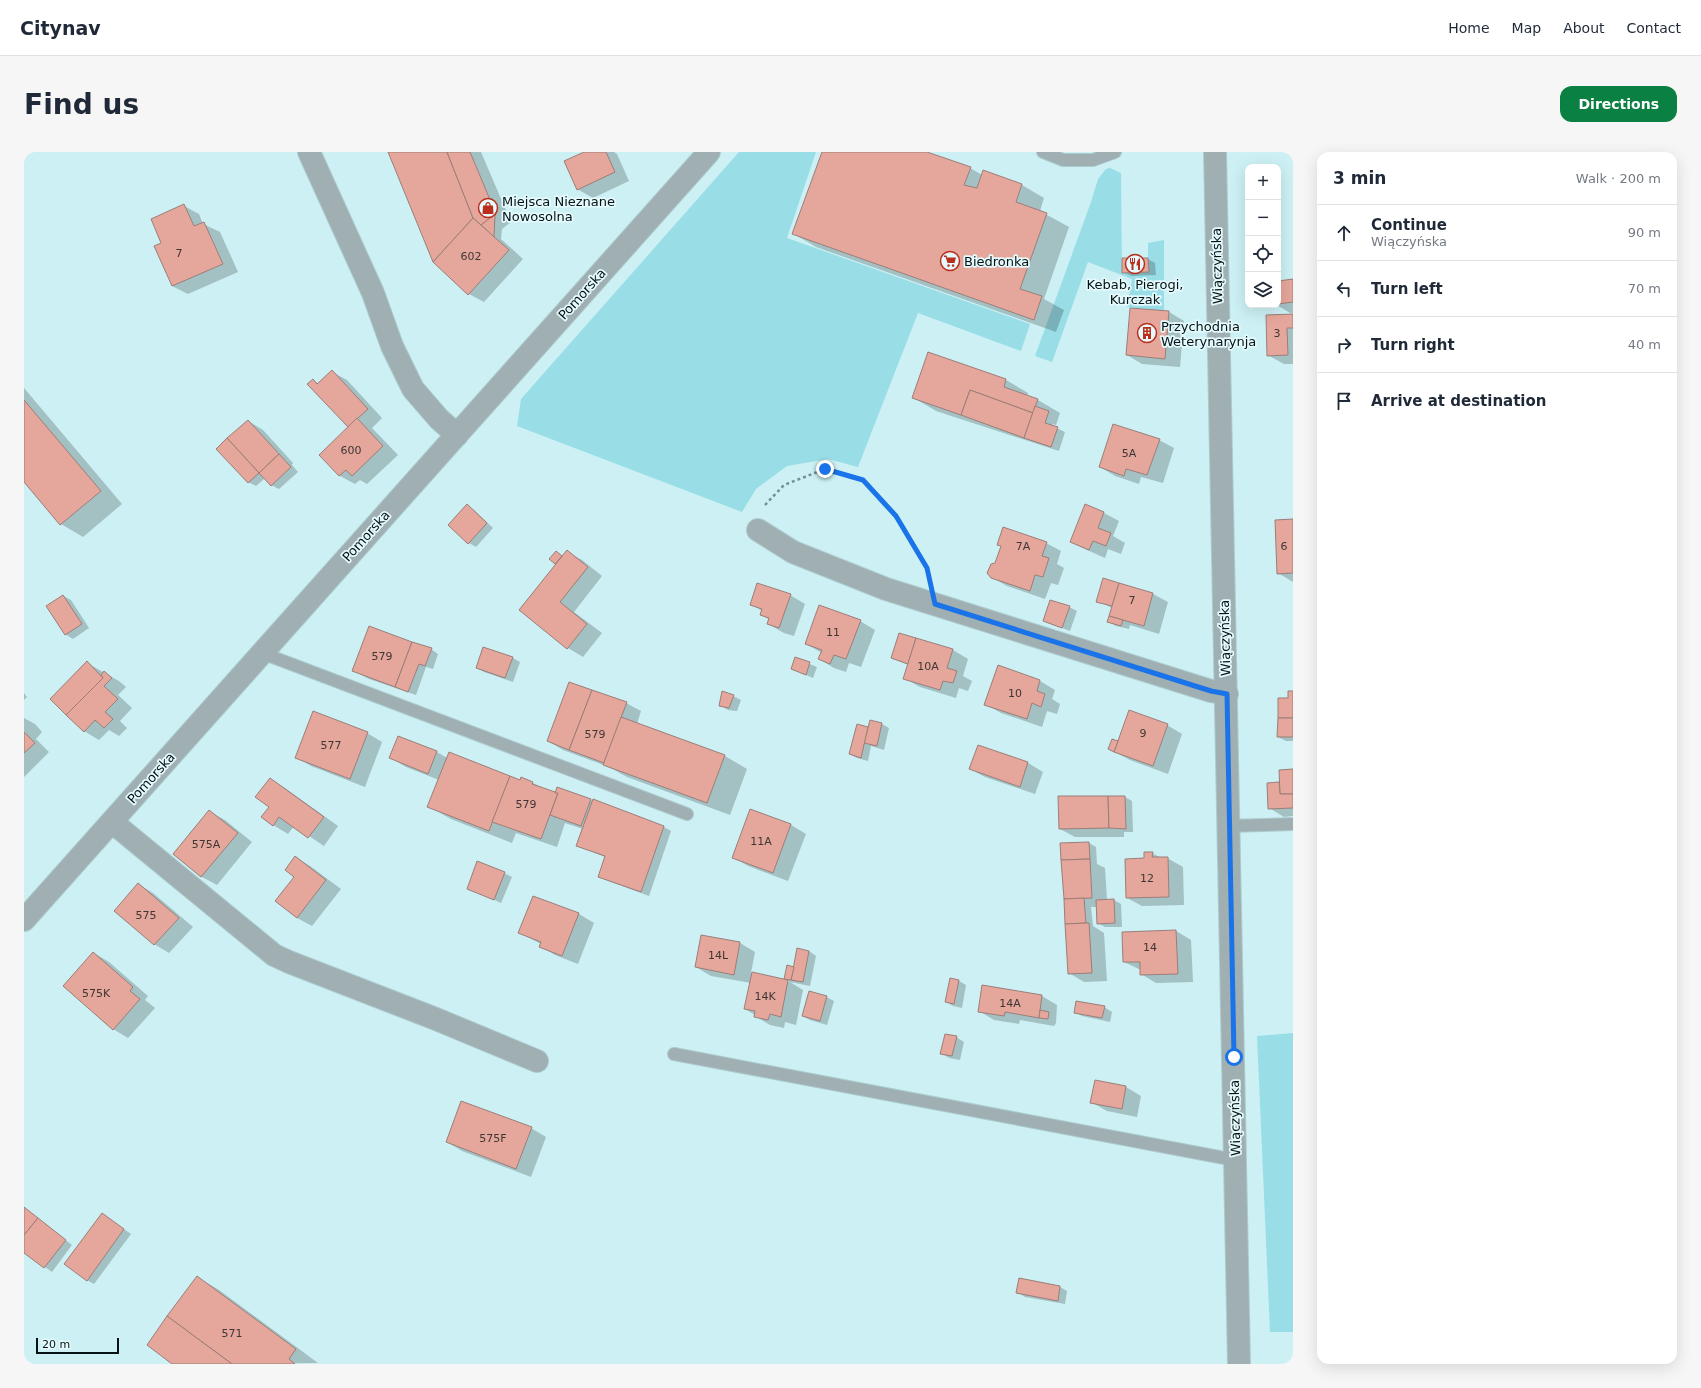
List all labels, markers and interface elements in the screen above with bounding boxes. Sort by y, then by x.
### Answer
text: Citynav [20,17,101,39]
text: Home [1448,20,1490,36]
text: Map [1512,20,1541,36]
text: About [1563,20,1605,36]
text: Contact [1627,20,1681,36]
button: Directions [1560,86,1677,122]
text: Find us [24,88,139,121]
map controls [1245,164,1281,308]
button: + [1245,164,1281,200]
text: 3 min [1333,168,1386,188]
text: Walk · 200 m [1576,171,1661,186]
place label: Miejsca Nieznane Nowosolna [502,194,615,224]
shop icon: Miejsca Nieznane Nowosolna [477,197,499,219]
button: − [1245,200,1281,236]
text: Continue [1371,216,1447,234]
icon: ahead [1333,222,1355,244]
text: 90 m [1628,225,1661,240]
street label: Wiączyńska [1209,228,1225,304]
text: Wiączyńska [1371,234,1447,249]
button: locate [1245,236,1281,272]
house number: 7 [176,247,183,260]
house number: 602 [461,250,482,263]
supermarket icon: Biedronka [939,250,961,272]
restaurant icon: Kebab, Pierogi, Kurczak [1124,253,1146,275]
place label: Biedronka [964,254,1029,269]
street label: Pomorska [555,265,609,323]
button: layers [1245,272,1281,308]
place label: Kebab, Pierogi, Kurczak [1087,277,1183,307]
icon: left [1333,278,1355,300]
text: Turn left [1371,280,1443,298]
text: 70 m [1628,281,1661,296]
place label: Przychodnia Weterynarynja [1161,319,1256,349]
building icon: Przychodnia Weterynarynja [1136,322,1158,344]
house number: 3 [1274,327,1281,340]
icon: right [1333,334,1355,356]
text: Turn right [1371,336,1455,354]
text: 40 m [1628,337,1661,352]
icon: arrive [1333,390,1355,412]
text: Arrive at destination [1371,392,1546,410]
house number: 600 [341,444,362,457]
house number: 5A [1122,447,1137,460]
route end [816,460,834,478]
street label: Pomorska [339,507,393,565]
house number: 7A [1016,540,1031,553]
house number: 6 [1281,540,1288,553]
house number: 7 [1129,594,1136,607]
street label: Wiączyńska [1217,600,1233,676]
house number: 11 [826,626,840,639]
house number: 579 [372,650,393,663]
house number: 10A [917,660,939,673]
house number: 10 [1008,687,1022,700]
house number: 9 [1140,727,1147,740]
house number: 579 [585,728,606,741]
house number: 577 [321,739,342,752]
street label: Pomorska [124,749,178,807]
house number: 579 [516,798,537,811]
house number: 11A [750,835,772,848]
house number: 575A [192,838,221,851]
house number: 12 [1140,872,1154,885]
house number: 575 [136,909,157,922]
house number: 14 [1143,941,1157,954]
house number: 14L [708,949,729,962]
house number: 575K [82,987,111,1000]
house number: 14K [754,990,776,1003]
house number: 14A [999,997,1021,1010]
route start [1225,1048,1243,1066]
street label: Wiączyńska [1227,1080,1243,1156]
house number: 575F [479,1132,507,1145]
house number: 571 [222,1327,243,1340]
scale bar [36,1336,119,1355]
text: 20 m [42,1338,70,1351]

